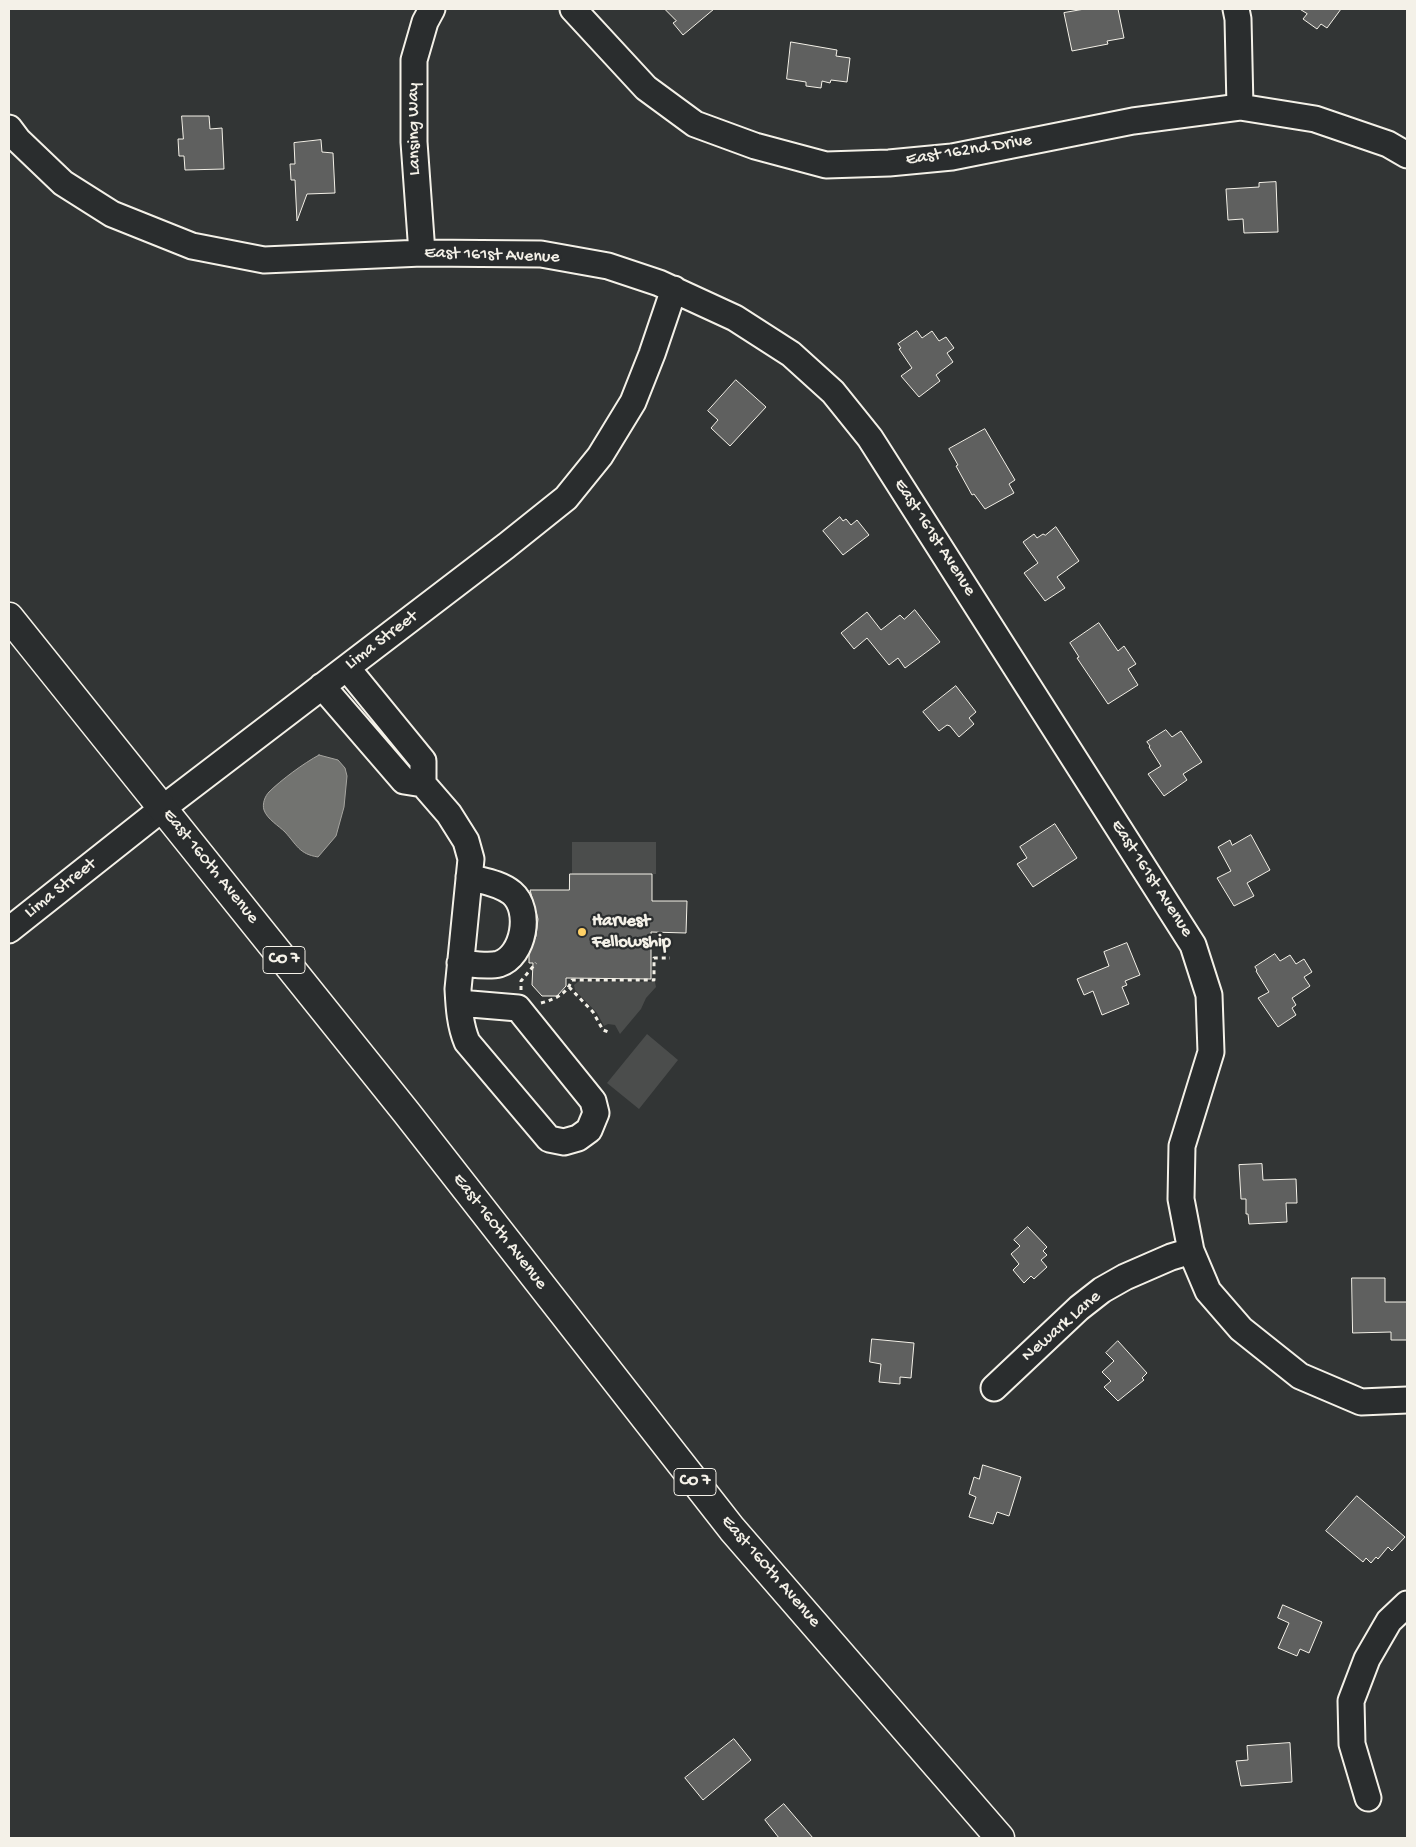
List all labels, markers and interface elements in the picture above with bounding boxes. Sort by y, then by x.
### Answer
street label: Lansing Way [403,82,427,176]
street label: East 162nd Drive [904,130,1034,172]
street label: East 161st Avenue [424,243,560,269]
street label: East 161st Avenue [888,475,980,601]
street label: Lima Street [341,607,423,675]
street label: East 160th Avenue [157,805,263,929]
street label: East 161st Avenue [1105,816,1197,942]
street label: Lima Street [21,854,101,924]
place label: Harvest Fellowship [592,911,671,954]
marker: Harvest Fellowship [576,926,588,938]
road number: CO 7 [263,946,305,974]
street label: East 160th Avenue [447,1170,551,1294]
street label: Newark Lane [1018,1287,1106,1367]
road number: CO 7 [674,1468,716,1495]
street label: East 160th Avenue [715,1512,825,1632]

